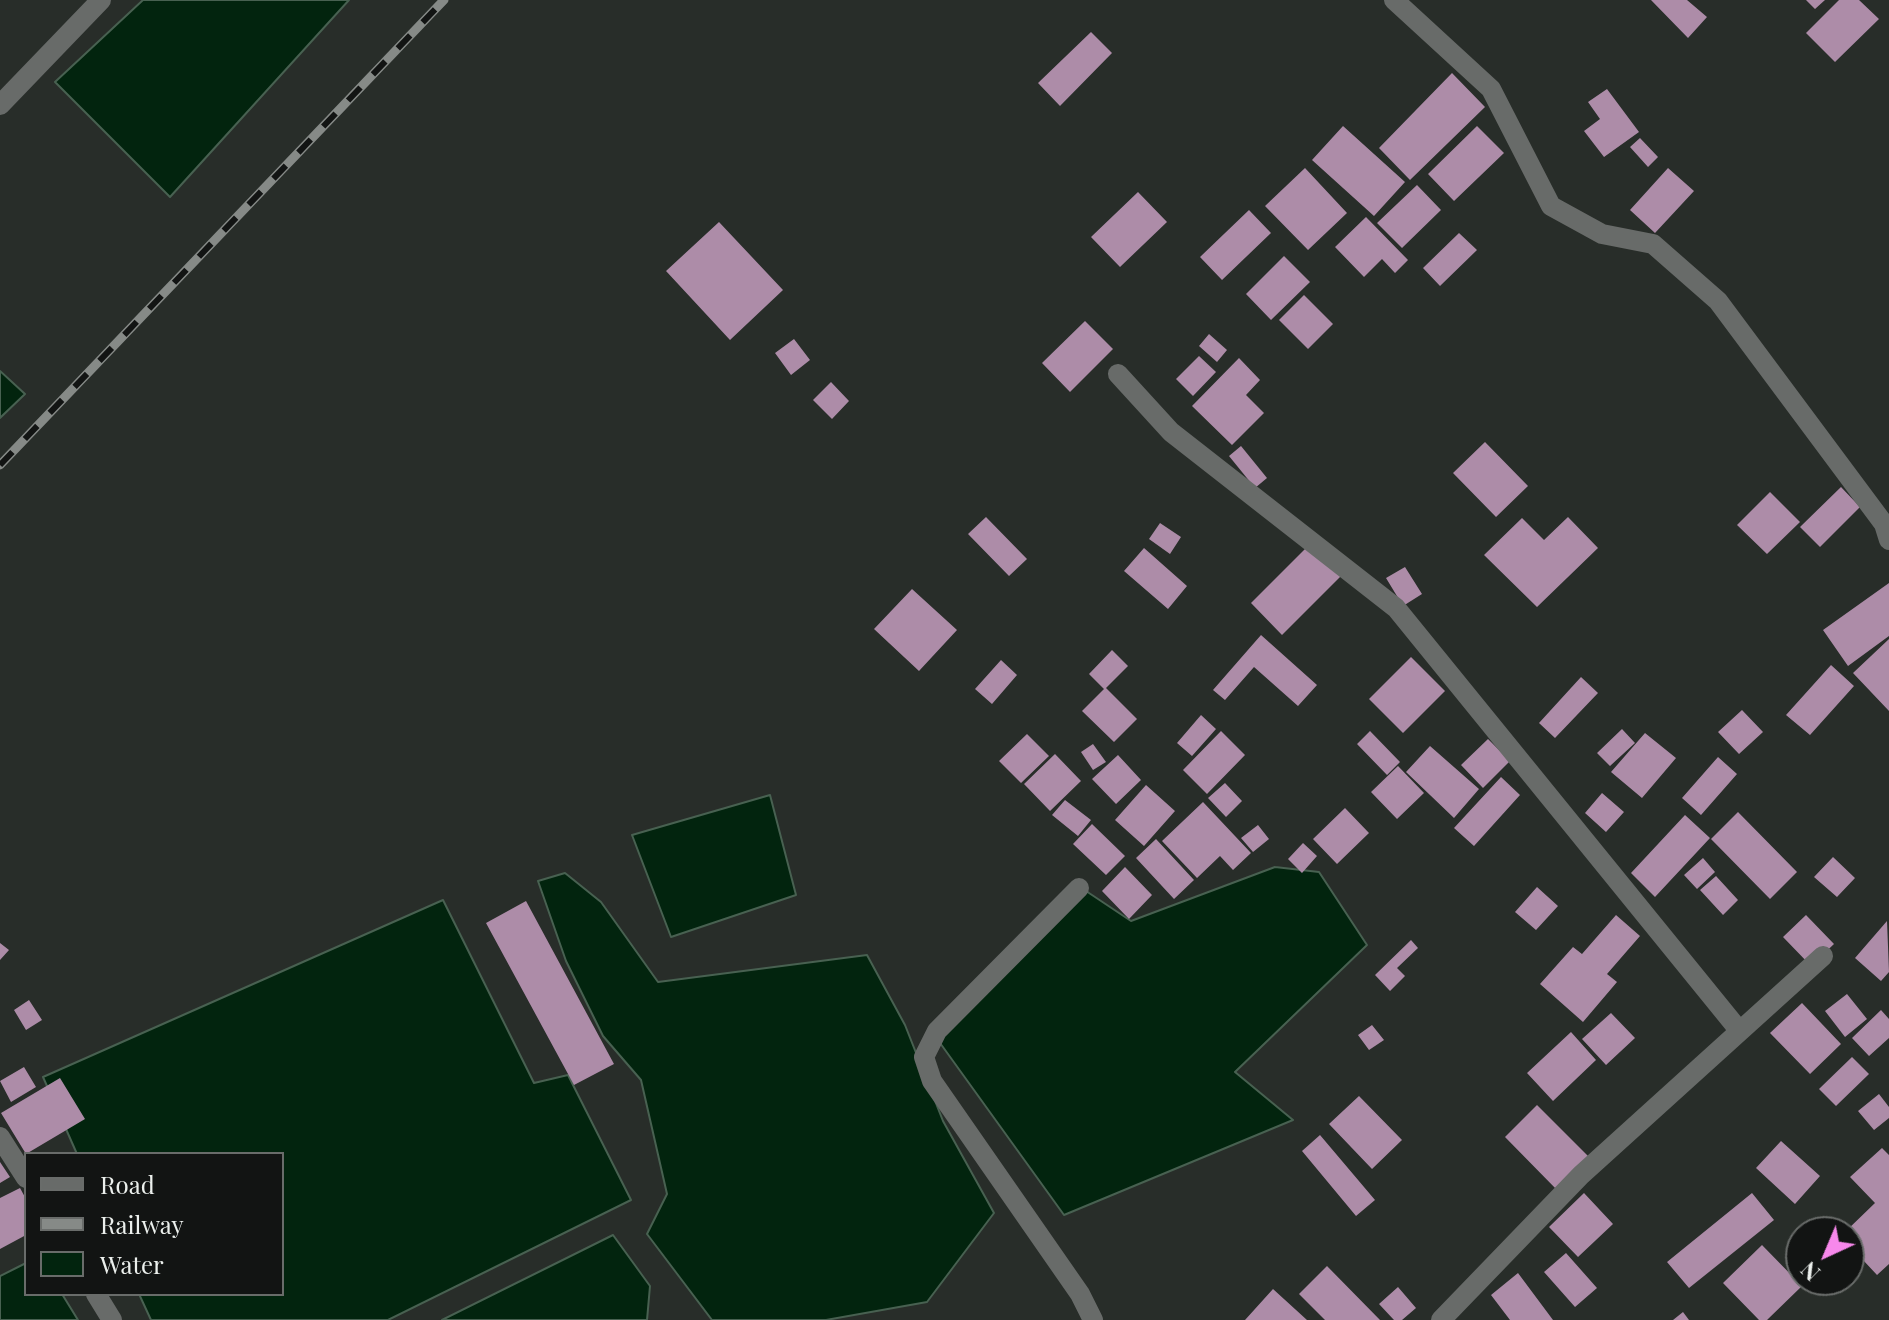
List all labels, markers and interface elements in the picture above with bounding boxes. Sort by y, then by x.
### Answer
legend [24,1152,284,1296]
text: Road [100,1168,155,1200]
text: Railway [100,1208,184,1240]
north arrow [1785,1216,1865,1296]
text: Water [100,1248,164,1280]
text: N [1794,1256,1826,1288]

